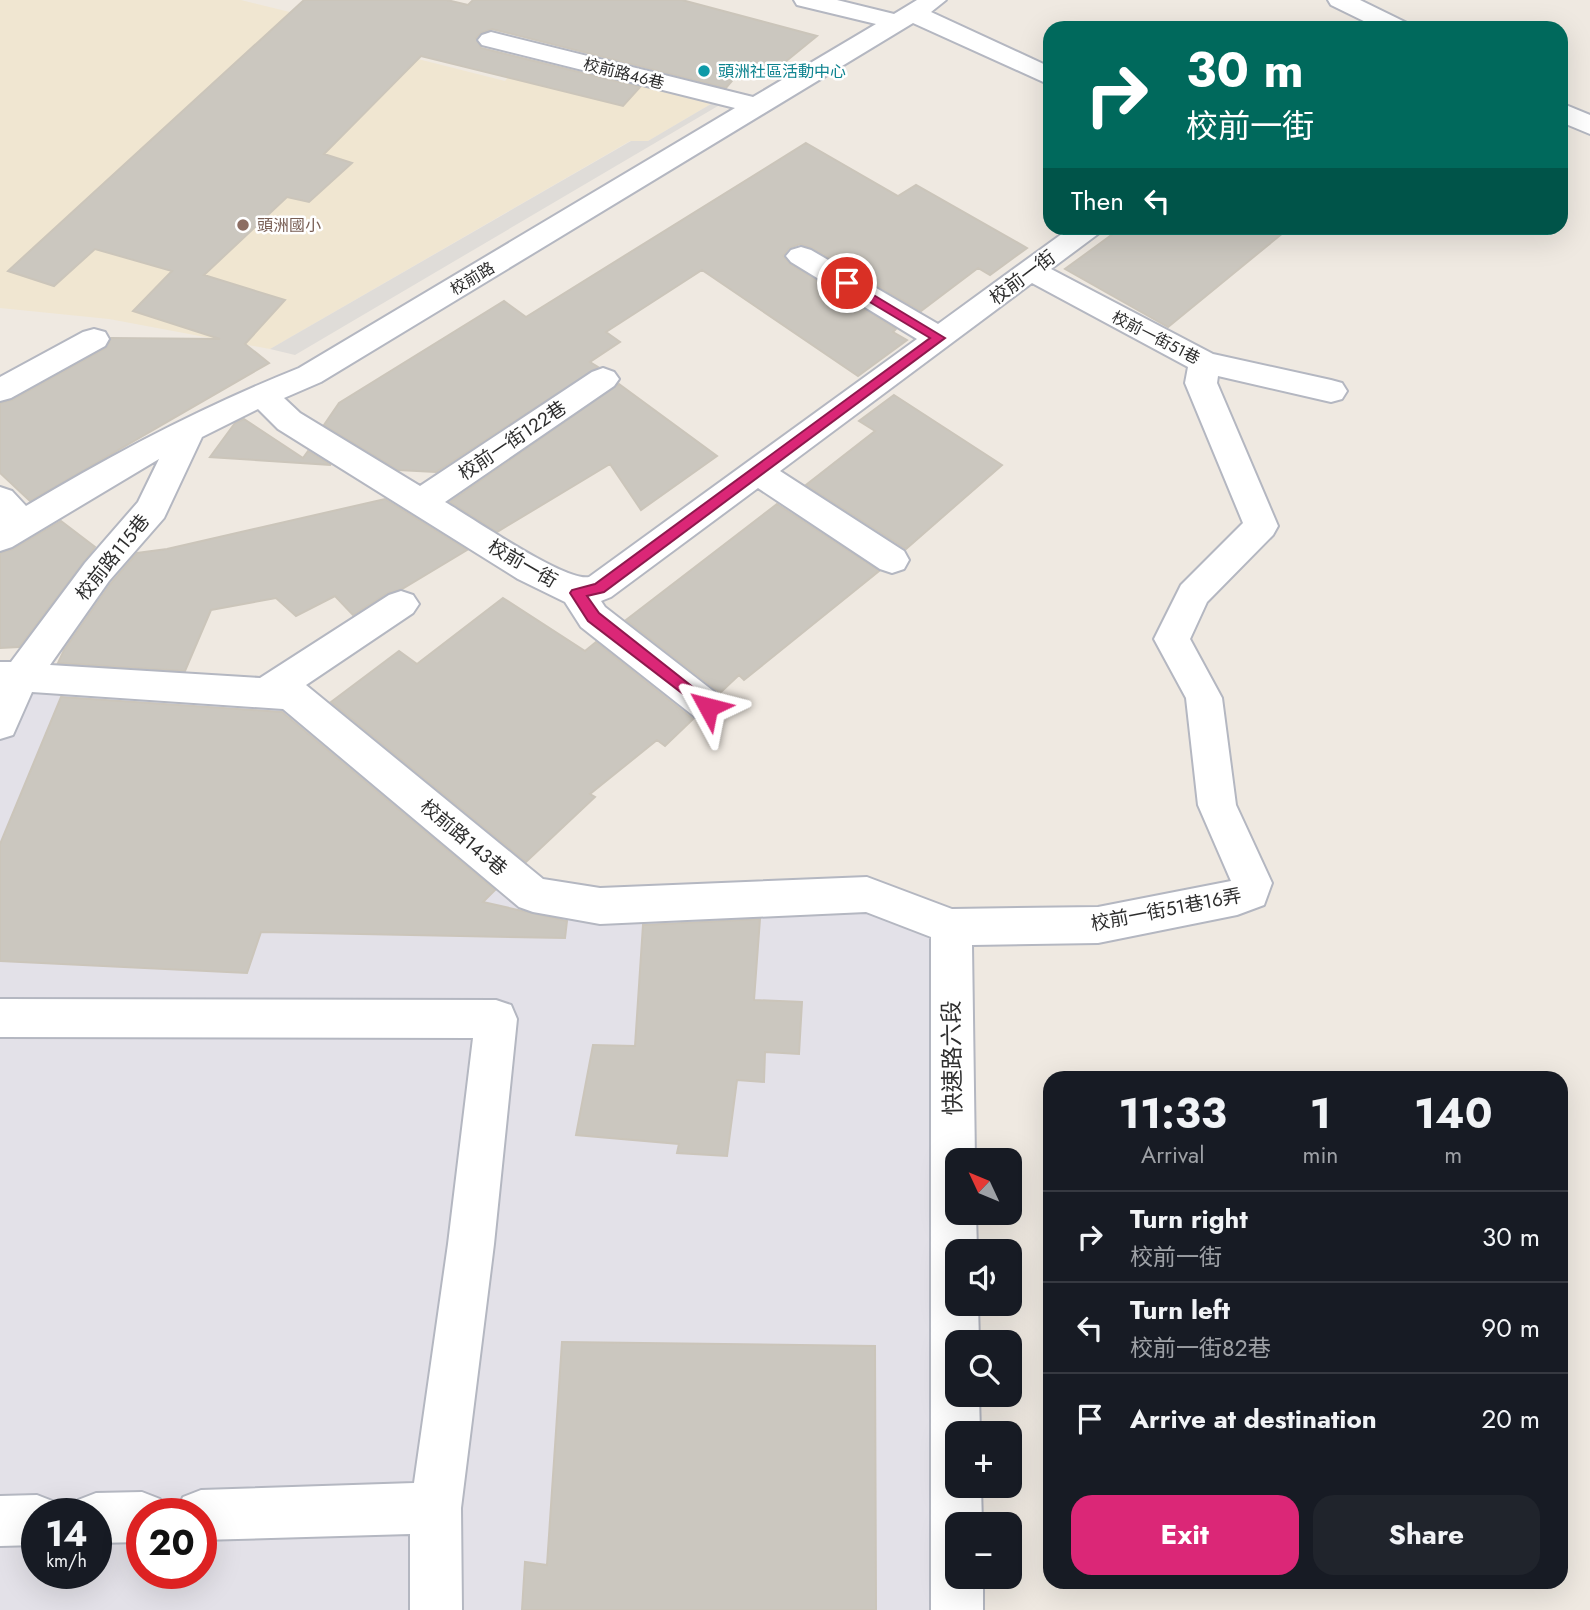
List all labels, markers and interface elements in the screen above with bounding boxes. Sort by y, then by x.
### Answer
text: 30 m [1186,35,1304,105]
icon: right [1071,49,1162,140]
street label: 校前路46巷 [581,52,667,95]
place label: 頭洲社區活動中心 [718,60,846,83]
marker: 頭洲社區活動中心 [696,63,712,79]
text: 校前一街 [1186,103,1314,149]
text: Then [1071,182,1124,220]
icon: left [1138,182,1176,220]
place label: 頭洲國小 [257,214,321,237]
marker: 頭洲國小 [235,217,251,233]
street label: 校前一街 [984,244,1061,311]
pin [817,253,877,313]
street label: 校前路 [446,256,499,301]
icon: arrive [828,264,866,302]
street label: 校前一街51巷 [1108,305,1204,370]
street label: 校前一街122巷 [453,394,572,487]
street label: 校前路115巷 [69,508,156,606]
street label: 校前一街 [483,533,562,594]
position arrow [671,670,745,744]
street label: 校前路143巷 [414,793,513,882]
street label: 校前一街51巷16弄 [1089,882,1244,937]
street label: 快速路六段 [934,1000,970,1116]
text: 11:33 [1119,1083,1227,1144]
text: 1 [1310,1083,1331,1144]
text: 140 [1414,1083,1492,1144]
text: Arrival [1141,1138,1204,1172]
text: min [1302,1138,1338,1172]
text: m [1444,1138,1462,1172]
north arrow [945,1148,1022,1225]
map controls [945,1148,1022,1589]
text: Turn right [1130,1200,1248,1238]
icon: right [1071,1218,1109,1256]
text: 30 m [1482,1218,1540,1256]
button: sound [945,1239,1022,1316]
text: 校前一街 [1130,1240,1222,1274]
text: Turn left [1130,1291,1230,1329]
icon: left [1071,1309,1109,1347]
text: 90 m [1481,1309,1540,1347]
button: search [945,1330,1022,1407]
text: 校前一街82巷 [1130,1331,1271,1365]
icon: arrive [1071,1400,1109,1438]
text: Arrive at destination [1130,1400,1377,1438]
text: 20 m [1482,1400,1540,1438]
button: + [945,1421,1022,1498]
button: Exit [1071,1495,1299,1575]
button: Share [1313,1495,1540,1575]
speed limit sign: 20 [126,1498,217,1589]
text: 14 [45,1509,88,1559]
button: − [945,1512,1022,1589]
text: km/h [46,1548,87,1574]

